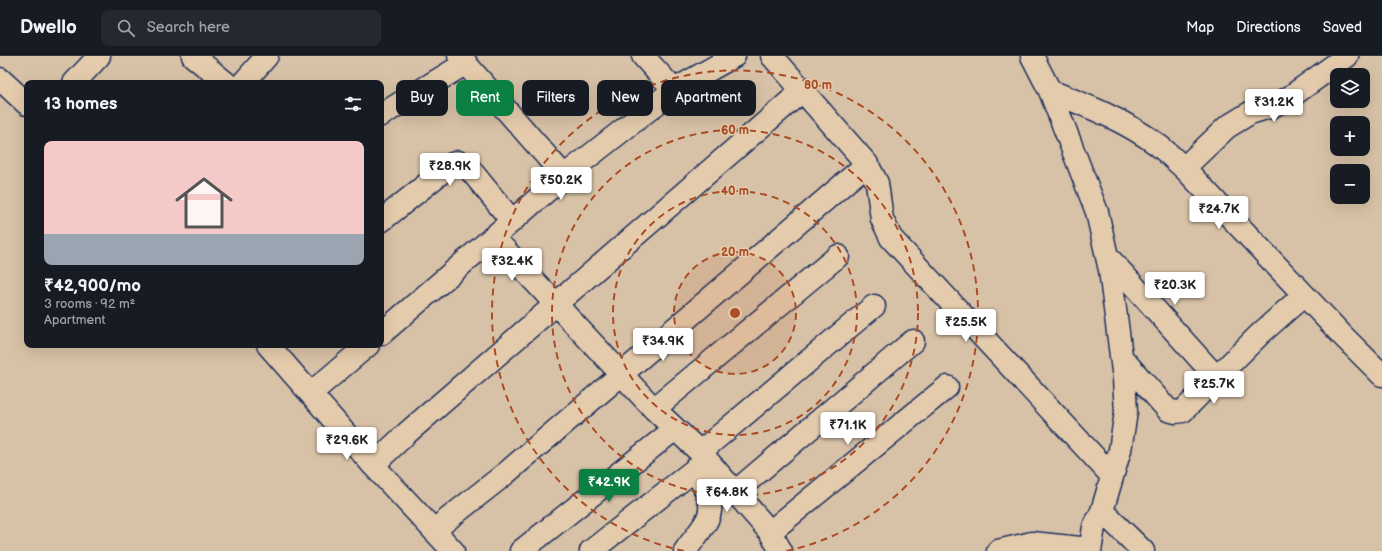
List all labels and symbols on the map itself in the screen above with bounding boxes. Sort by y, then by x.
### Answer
text: 80 m [804,78,832,93]
pin: ₹31.2K [1241,89,1307,123]
text: 60 m [721,123,749,138]
pin: ₹28.9K [417,153,483,187]
pin: ₹50.2K [528,167,594,201]
text: 40 m [721,184,749,199]
pin: ₹24.7K [1186,196,1252,230]
text: 20 m [721,245,749,260]
pin: ₹32.4K [479,248,545,282]
pin: ₹20.3K [1142,272,1208,306]
centre of rings [728,306,742,320]
pin: ₹25.5K [933,309,999,343]
pin: ₹34.9K [630,328,696,362]
pin: ₹25.7K [1181,371,1247,405]
pin: ₹71.1K [815,412,881,446]
pin: ₹29.6K [314,427,380,461]
pin: ₹42.9K [576,469,642,503]
pin: ₹64.8K [694,479,760,513]

